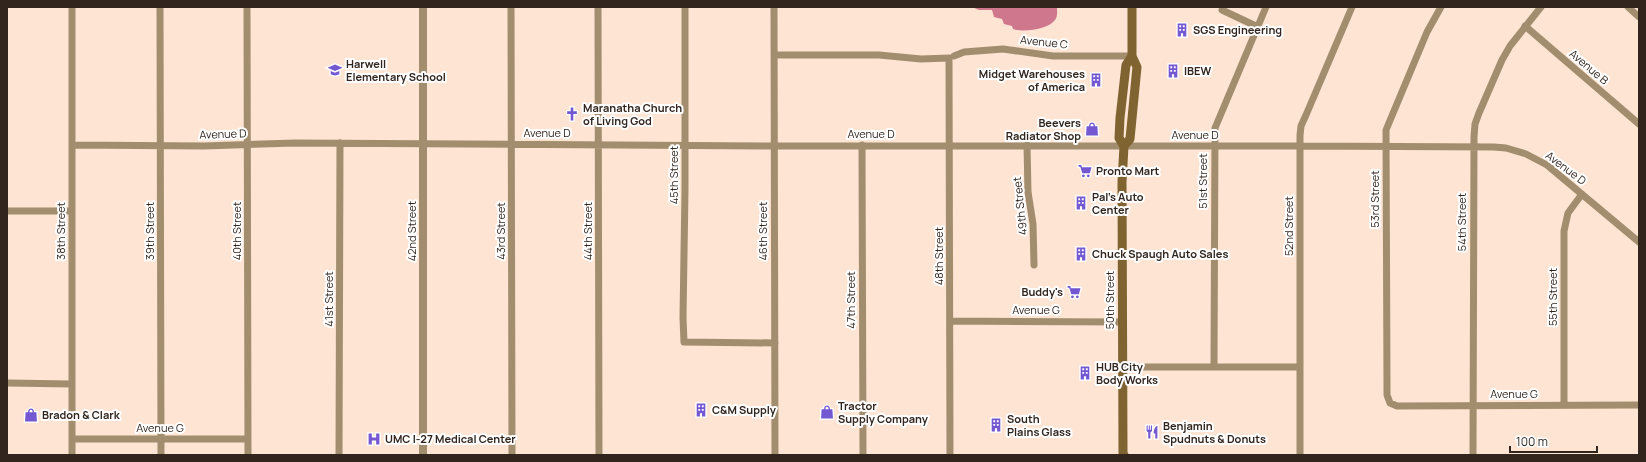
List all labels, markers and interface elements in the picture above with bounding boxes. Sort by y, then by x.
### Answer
building icon: SGS Engineering [1174,22,1190,38]
place label: SGS Engineering [1193,22,1282,37]
street label: Avenue C [1020,32,1069,51]
street label: Avenue B [1567,46,1612,88]
place label: Harwell Elementary School [346,56,446,84]
school or university icon: Harwell Elementary School [327,62,343,78]
building icon: IBEW [1165,63,1181,79]
place label: IBEW [1184,63,1211,78]
place label: Midget Warehouses of America [979,66,1085,94]
building icon: Midget Warehouses of America [1088,72,1104,88]
place label: Maranatha Church of Living God [583,100,682,128]
church icon: Maranatha Church of Living God [564,106,580,122]
place label: Beevers Radiator Shop [1006,115,1081,143]
shop icon: Beevers Radiator Shop [1084,121,1100,137]
street label: Avenue D [199,125,247,142]
street label: Avenue D [523,125,571,140]
street label: Avenue D [847,126,895,141]
street label: Avenue D [1171,127,1219,142]
street label: 45th Street [666,146,681,204]
street label: Avenue D [1543,147,1590,188]
street label: 51st Street [1195,153,1210,209]
supermarket icon: Pronto Mart [1077,163,1093,179]
place label: Pronto Mart [1096,163,1160,178]
street label: 53rd Street [1367,170,1382,228]
street label: 49th Street [1009,176,1030,236]
place label: Pal's Auto Center [1092,189,1144,217]
street label: 54th Street [1454,193,1469,251]
building icon: Pal's Auto Center [1073,195,1089,211]
street label: 52nd Street [1281,196,1296,256]
street label: 42nd Street [404,201,419,261]
street label: 38th Street [53,202,68,260]
street label: 39th Street [142,202,157,260]
street label: 40th Street [229,202,244,260]
street label: 43rd Street [493,202,508,260]
street label: 44th Street [580,202,595,260]
street label: 46th Street [755,202,770,260]
street label: 48th Street [931,227,946,285]
building icon: Chuck Spaugh Auto Sales [1073,246,1089,262]
place label: Chuck Spaugh Auto Sales [1092,246,1228,261]
street label: 55th Street [1545,268,1560,326]
street label: 41st Street [321,271,336,327]
street label: 47th Street [843,271,858,329]
street label: 50th Street [1102,271,1117,329]
place label: Buddy's [1022,284,1063,299]
supermarket icon: Buddy's [1066,284,1082,300]
street label: Avenue G [1012,302,1060,317]
place label: HUB City Body Works [1096,359,1158,387]
building icon: HUB City Body Works [1077,365,1093,381]
street label: Avenue G [1490,386,1538,401]
place label: Tractor Supply Company [838,398,929,426]
building icon: C&M Supply [693,402,709,418]
place label: C&M Supply [712,402,777,417]
shop icon: Tractor Supply Company [819,404,835,420]
shop icon: Bradon & Clark [23,407,39,423]
place label: Bradon & Clark [42,407,121,422]
place label: South Plains Glass [1007,411,1071,439]
building icon: South Plains Glass [988,417,1004,433]
place label: Benjamin Spudnuts & Donuts [1163,418,1266,446]
street label: Avenue G [136,420,184,435]
restaurant icon: Benjamin Spudnuts & Donuts [1144,424,1160,440]
scale bar [1510,428,1597,454]
hospital icon: UMC I-27 Medical Center [366,431,382,447]
place label: UMC I-27 Medical Center [385,431,516,446]
text: 100 m [1516,433,1548,450]

